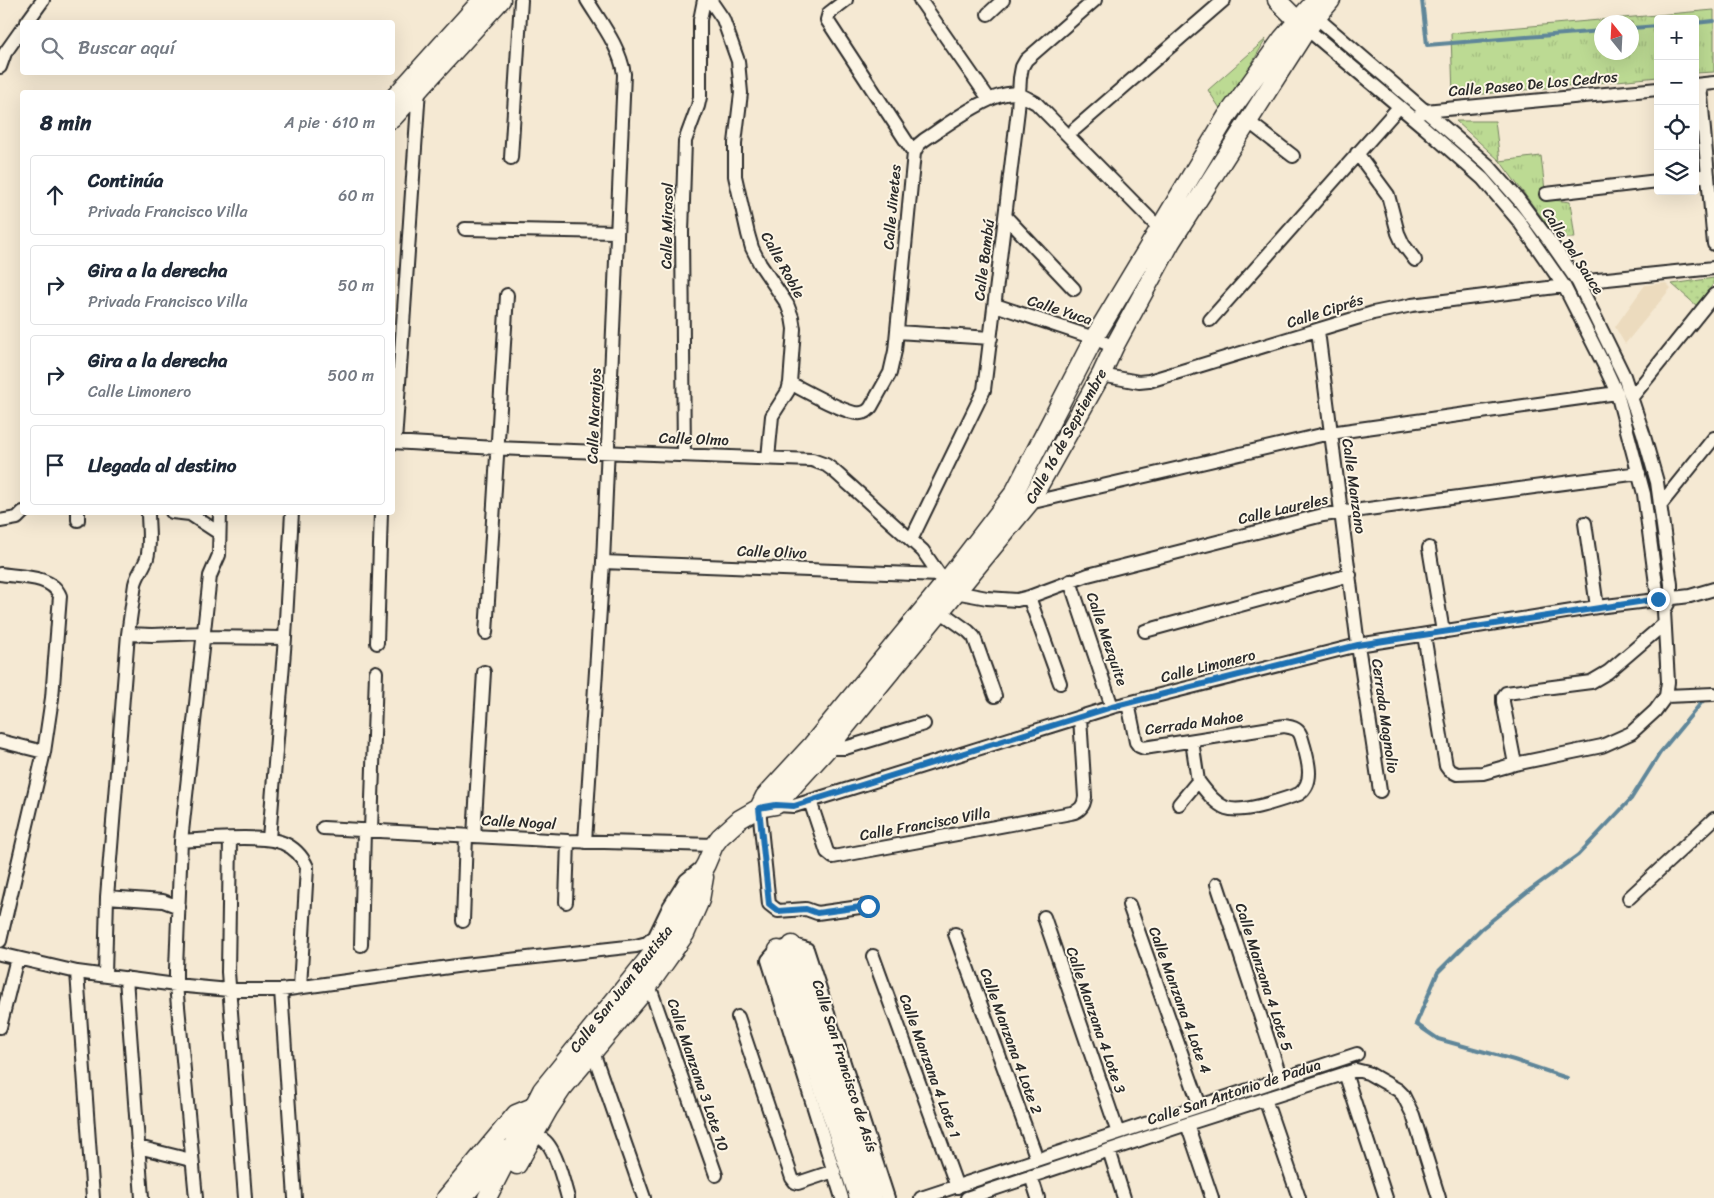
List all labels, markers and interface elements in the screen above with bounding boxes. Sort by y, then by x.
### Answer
north arrow [1594,15,1639,60]
map controls [1654,15,1699,195]
button: + [1654,15,1699,60]
search box [20,20,395,75]
text: Buscar aquí [78,31,175,64]
icon: search [38,34,66,62]
button: − [1654,60,1699,105]
street label: Calle Paseo De Los Cedros [1447,64,1619,104]
text: 8 min [40,104,91,142]
button: locate [1654,105,1699,150]
text: A pie · 610 m [284,108,375,137]
button: layers [1654,150,1699,195]
street label: Calle Jinetes [875,163,909,251]
text: Continúa [88,164,163,197]
icon: ahead [41,181,69,209]
text: 60 m [338,181,374,210]
street label: Calle Mirasol [653,182,681,269]
text: Privada Francisco Villa [88,197,248,226]
street label: Calle Del Sauce [1535,202,1611,300]
street label: Calle Bambú [966,217,1002,302]
street label: Calle Roble [754,227,812,304]
text: Gira a la derecha [88,254,227,287]
icon: right [41,271,69,299]
text: 50 m [338,271,374,300]
street label: Calle Ciprés [1283,286,1367,336]
text: Privada Francisco Villa [88,287,248,316]
street label: Calle Yuca [1024,287,1096,333]
text: Gira a la derecha [88,344,227,377]
icon: right [41,361,69,389]
text: 500 m [328,361,374,390]
street label: Calle 16 de Septiembre [1018,363,1114,509]
street label: Calle Naranjos [579,367,609,464]
text: Calle Limonero [88,377,191,406]
street label: Calle Olmo [659,425,730,453]
street label: Calle Manzano [1334,437,1374,536]
text: Llegada al destino [88,449,237,482]
icon: arrive [41,451,69,479]
street label: Calle Laureles [1235,486,1331,532]
street label: Calle Olivo [737,538,808,566]
route end [1647,588,1670,611]
street label: Calle Mezquite [1079,589,1135,689]
street label: Calle Limonero [1158,642,1259,690]
street label: Cerrada Magnolio [1364,657,1406,775]
street label: Cerrada Mahoe [1143,703,1245,743]
street label: Calle Francisco Villa [858,800,993,848]
street label: Calle Nogal [481,807,558,837]
route start [857,895,880,918]
street label: Calle Manzana 4 Lote 5 [1228,899,1300,1055]
street label: Calle San Juan Bautista [563,919,680,1059]
street label: Calle Manzana 4 Lote 4 [1141,923,1219,1077]
street label: Calle Manzana 4 Lote 3 [1059,943,1133,1097]
street label: Calle Manzana 4 Lote 2 [972,964,1050,1118]
street label: Calle San Francisco de Asís [805,976,885,1156]
street label: Calle Manzana 4 Lote 1 [892,990,968,1142]
street label: Calle Manzana 3 Lote 10 [660,995,736,1155]
street label: Calle San Antonio de Padua [1144,1051,1325,1132]

